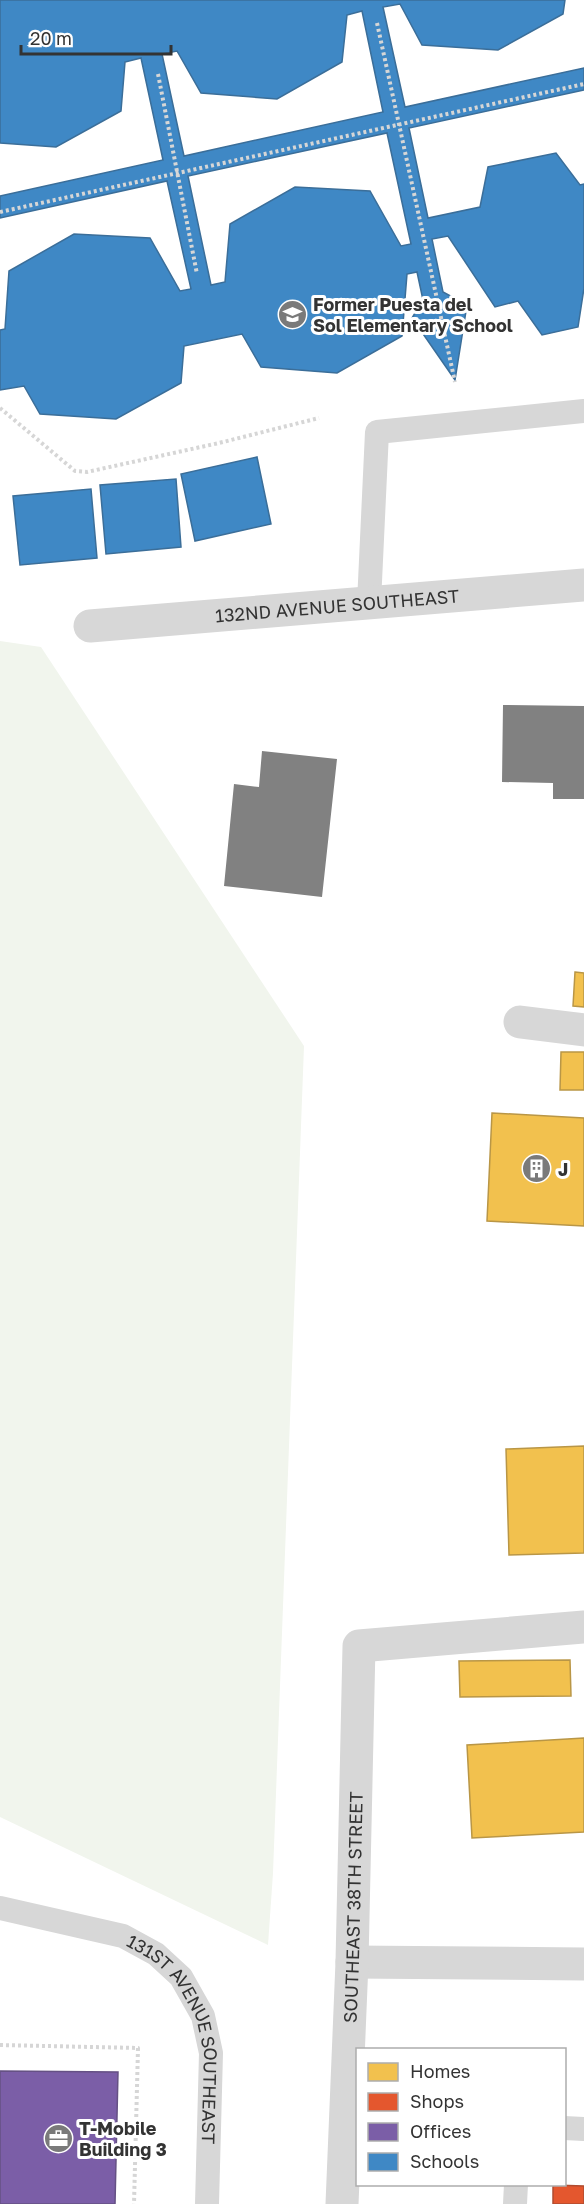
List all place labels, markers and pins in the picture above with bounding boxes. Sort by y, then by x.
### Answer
place label: Former Puesta del Sol Elementary School [313,293,513,336]
school or university icon: Former Puesta del Sol Elementary School [276,298,308,330]
building icon: J [521,1153,553,1185]
place label: J [558,1158,568,1180]
place label: T-Mobile Building 3 [79,2117,167,2160]
office icon: T-Mobile Building 3 [42,2122,74,2154]

